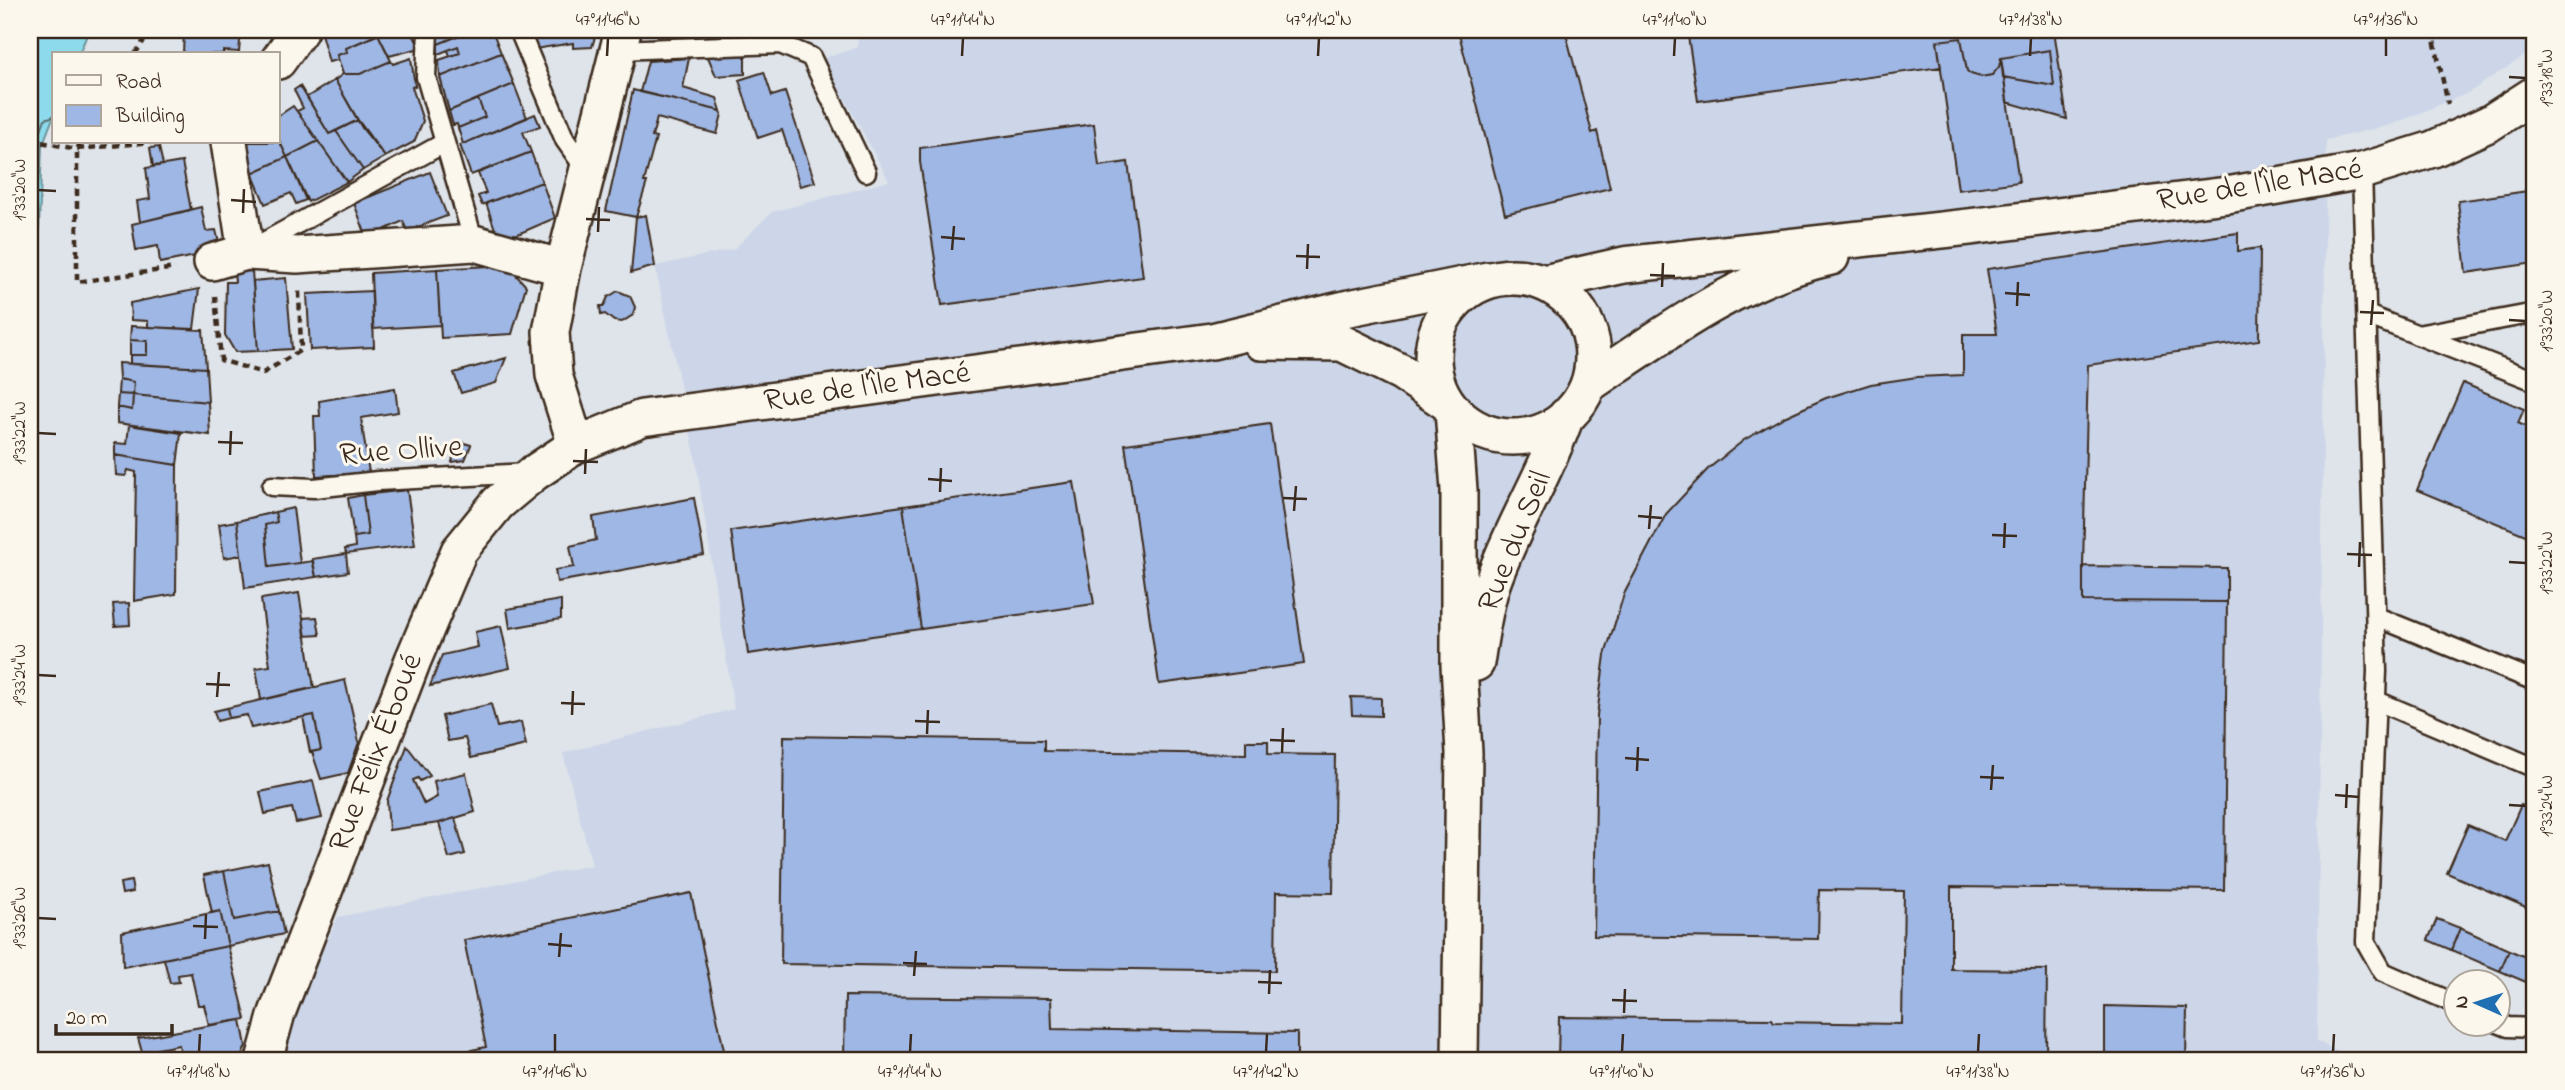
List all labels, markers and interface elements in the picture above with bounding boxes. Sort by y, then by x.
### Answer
text: 47°11'46"N [576,8,640,34]
text: 47°11'44"N [931,8,995,34]
text: 47°11'42"N [1286,8,1352,34]
text: 47°11'40"N [1643,8,1707,34]
text: 47°11'38"N [1999,8,2063,34]
text: 47°11'36"N [2354,8,2418,34]
text: 1°33'18"W [2535,49,2561,107]
legend [52,52,280,144]
text: Road [116,68,162,98]
text: Building [115,102,185,134]
street label: Rue de l'Île Macé [2154,146,2367,225]
text: 1°33'20"W [8,159,34,221]
text: 1°33'20"W [2535,290,2561,352]
street label: Rue de l'Île Macé [761,350,974,426]
text: 1°33'22"W [8,401,34,465]
street label: Rue Ollive [338,424,465,480]
street label: Rue du Seil [1466,464,1566,620]
text: 1°33'22"W [2535,531,2561,595]
text: 1°33'24"W [8,644,34,706]
street label: Rue Félix Éboué [318,646,437,859]
text: 1°33'24"W [2535,775,2561,837]
text: 1°33'26"W [8,887,34,949]
north arrow [2442,968,2512,1038]
scale bar [56,992,172,1036]
text: N [2449,995,2476,1009]
text: 20 m [66,1004,107,1034]
text: 47°11'48"N [167,1060,231,1086]
text: 47°11'46"N [523,1060,587,1086]
text: 47°11'44"N [878,1060,942,1086]
text: 47°11'42"N [1233,1060,1299,1086]
text: 47°11'40"N [1590,1060,1654,1086]
text: 47°11'38"N [1946,1060,2010,1086]
text: 47°11'36"N [2301,1060,2365,1086]

